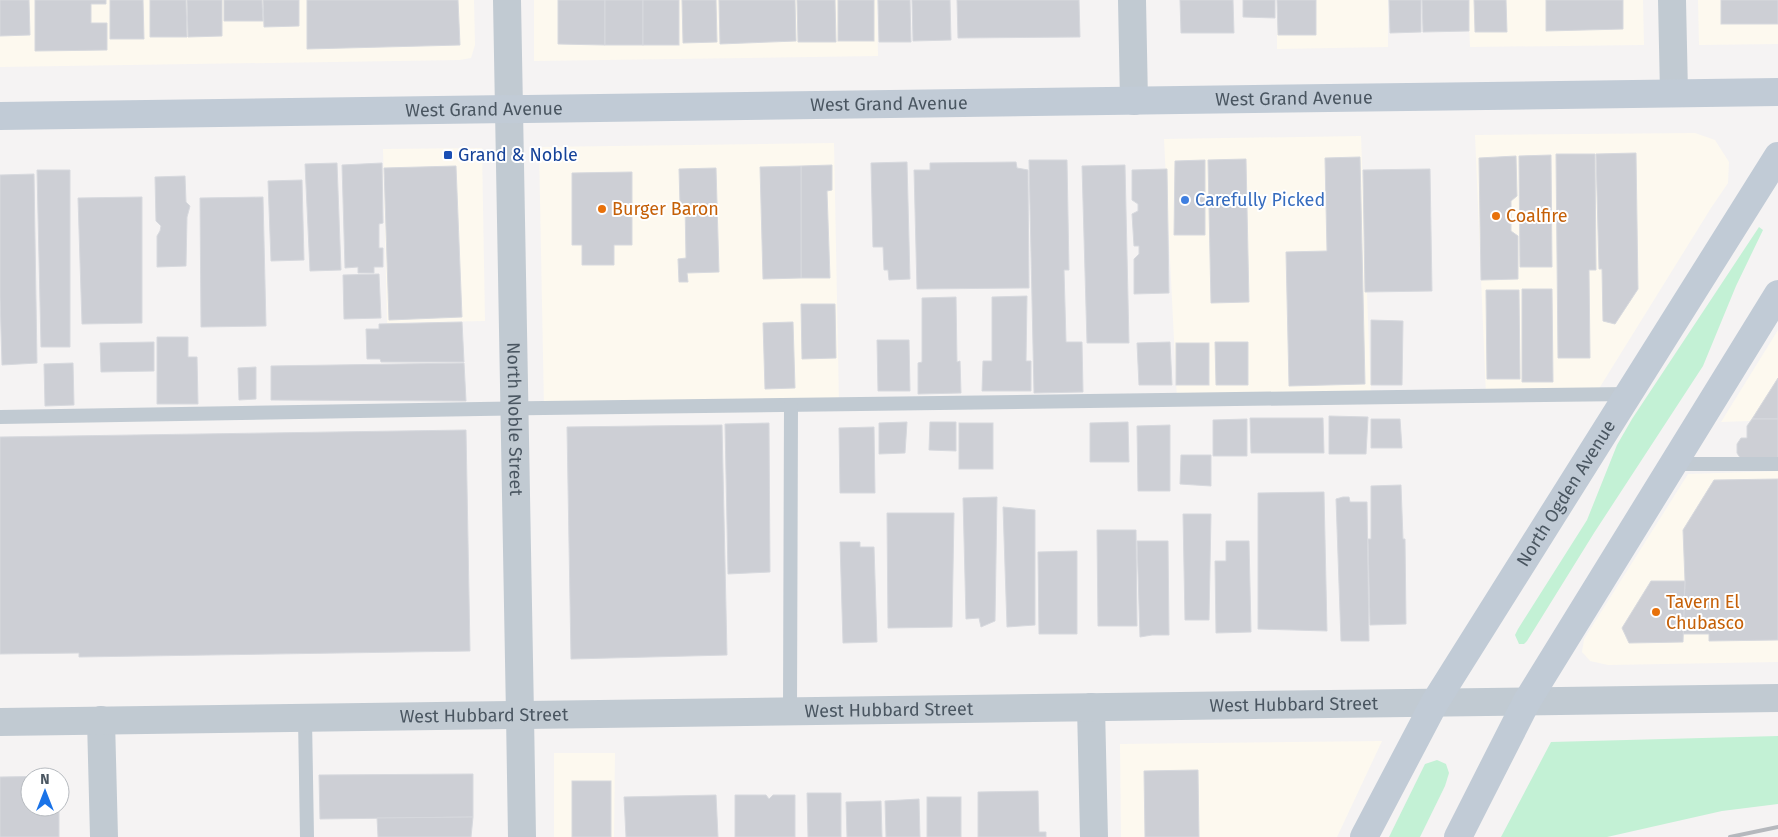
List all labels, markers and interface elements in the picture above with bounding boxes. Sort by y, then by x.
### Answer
street label: West Grand Avenue [1215,86,1373,111]
street label: West Grand Avenue [810,92,968,116]
street label: West Grand Avenue [405,97,563,122]
place label: Grand & Noble [458,144,578,166]
marker: Grand & Noble [442,149,454,161]
place label: Carefully Picked [1195,189,1325,211]
marker: Carefully Picked [1179,194,1191,206]
place label: Burger Baron [612,198,719,220]
marker: Burger Baron [596,203,608,215]
place label: Coalfire [1506,205,1568,227]
marker: Coalfire [1490,210,1502,222]
street label: North Noble Street [502,342,527,497]
street label: North Ogden Avenue [1512,416,1620,571]
place label: Tavern El Chubasco [1666,591,1744,634]
marker: Tavern El Chubasco [1650,606,1662,618]
street label: West Hubbard Street [1209,692,1379,717]
street label: West Hubbard Street [804,698,974,722]
street label: West Hubbard Street [399,703,569,728]
north arrow [20,767,70,817]
text: N [40,771,50,788]

